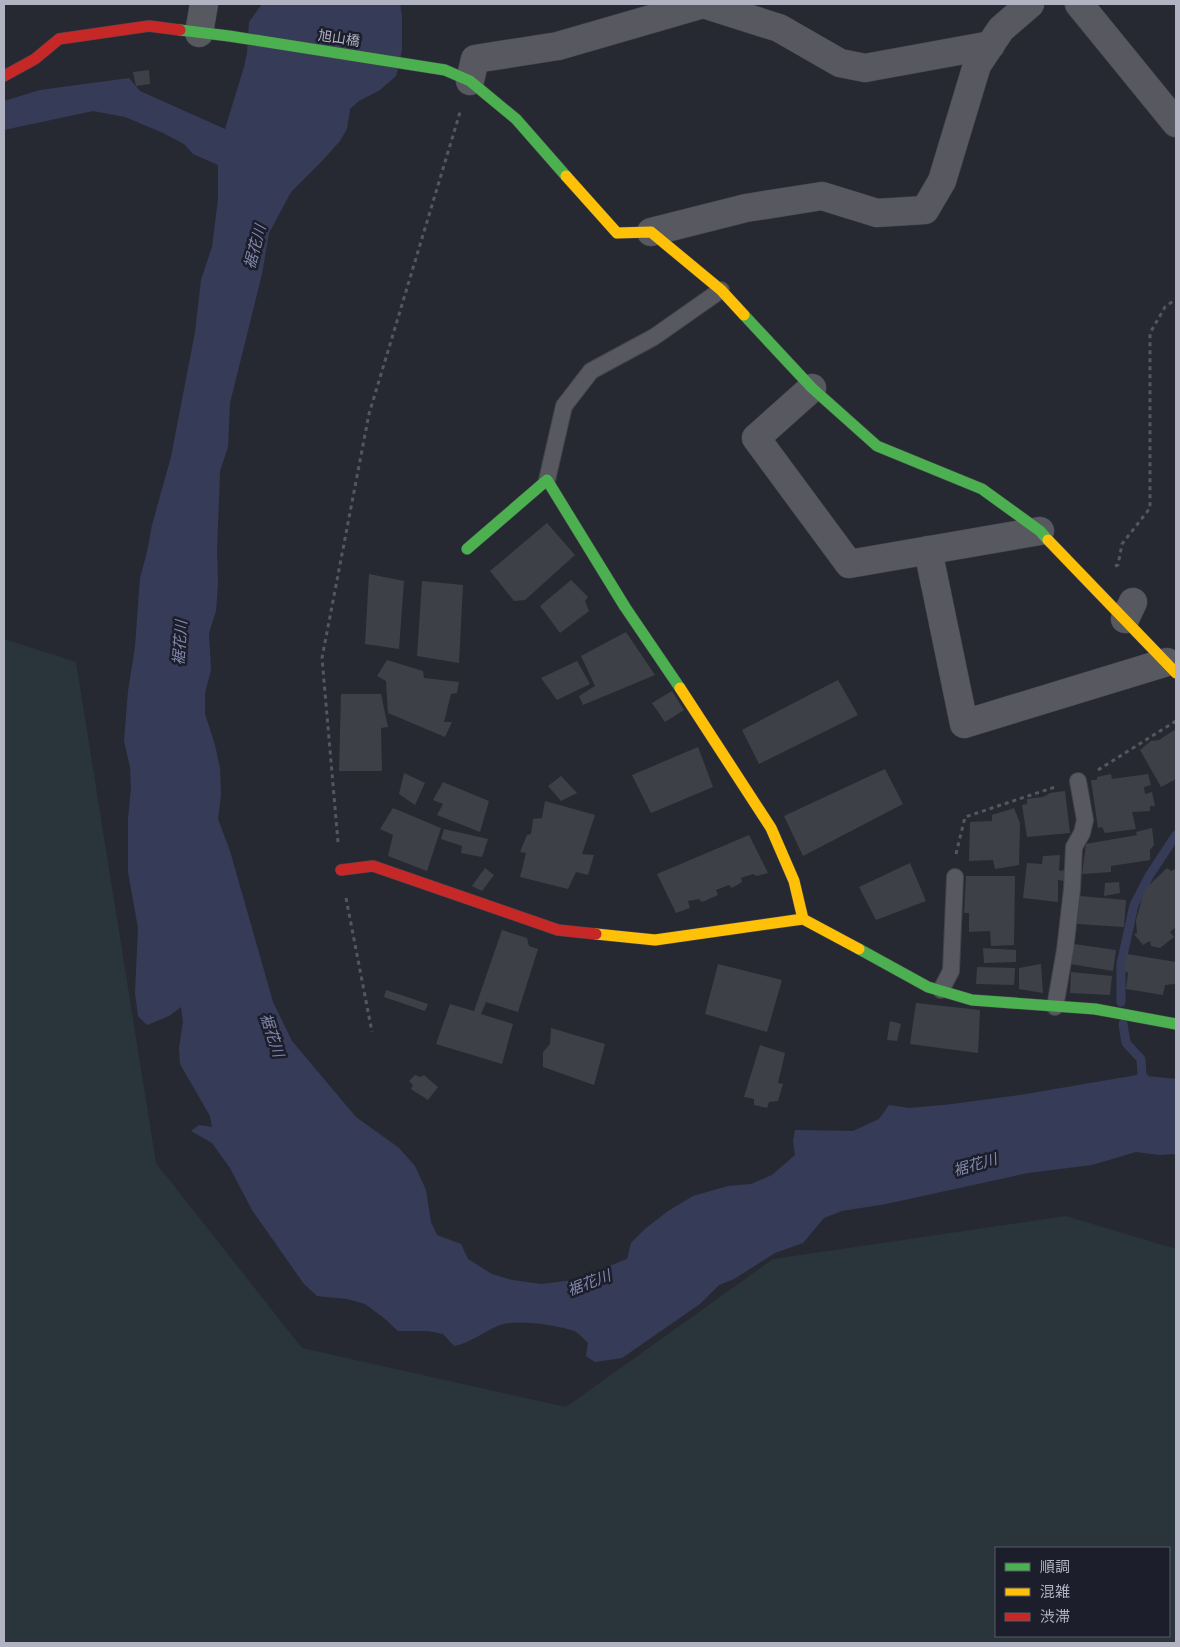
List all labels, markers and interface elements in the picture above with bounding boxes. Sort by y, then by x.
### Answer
street label: 旭山橋 [317,26,361,51]
water label: 裾花川 [240,221,271,271]
water label: 裾花川 [168,618,192,666]
water label: 裾花川 [256,1011,289,1061]
water label: 裾花川 [951,1149,1001,1181]
water label: 裾花川 [564,1265,615,1300]
legend [995,1547,1170,1637]
text: 順調 [1040,1557,1070,1577]
text: 混雑 [1040,1582,1070,1602]
text: 渋滞 [1040,1607,1070,1627]

